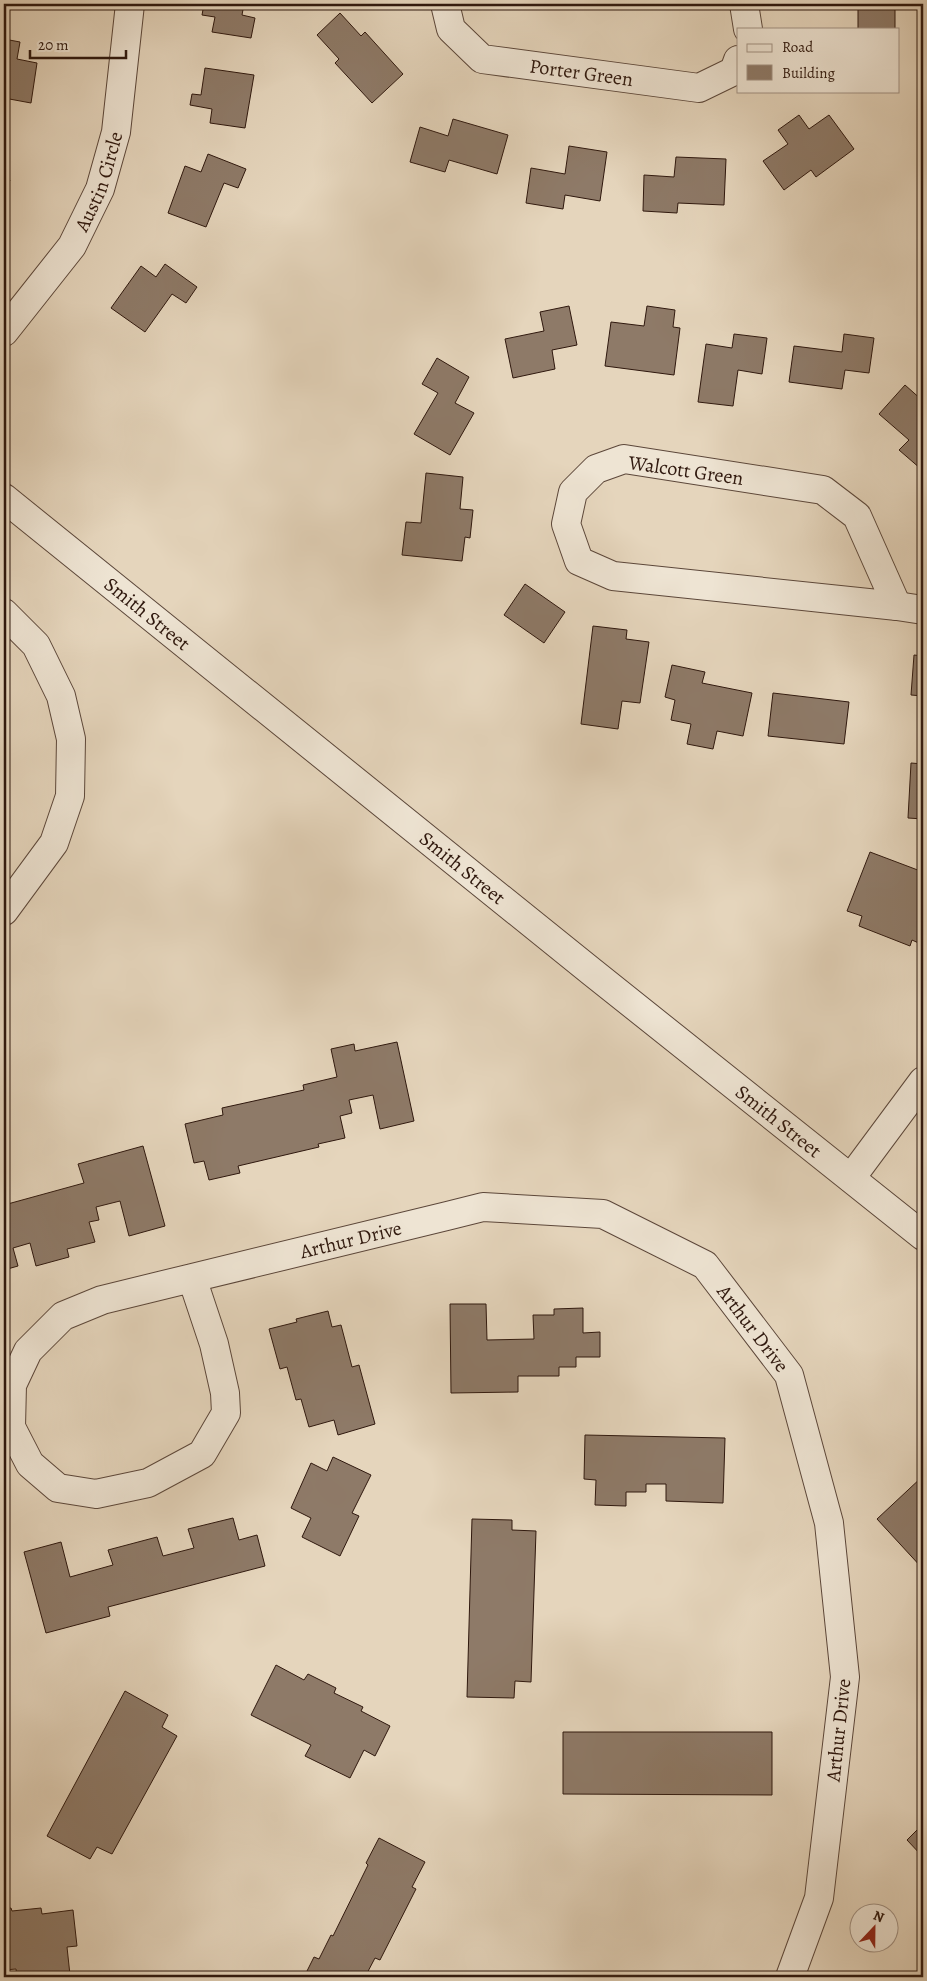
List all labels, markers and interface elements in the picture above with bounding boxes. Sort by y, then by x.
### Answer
scale bar [30,28,126,60]
legend [737,28,900,92]
text: 20 m [38,35,69,55]
text: Road [782,37,814,57]
street label: Porter Green [528,52,635,93]
text: Building [782,63,835,83]
street label: Austin Circle [68,128,130,237]
street label: Walcott Green [626,449,745,492]
street label: Smith Street [98,571,196,657]
street label: Smith Street [414,825,511,911]
street label: Smith Street [730,1079,827,1164]
street label: Arthur Drive [296,1215,404,1265]
street label: Arthur Drive [710,1278,795,1378]
street label: Arthur Drive [820,1677,857,1784]
north arrow [850,1904,900,1954]
text: N [870,1906,887,1927]

